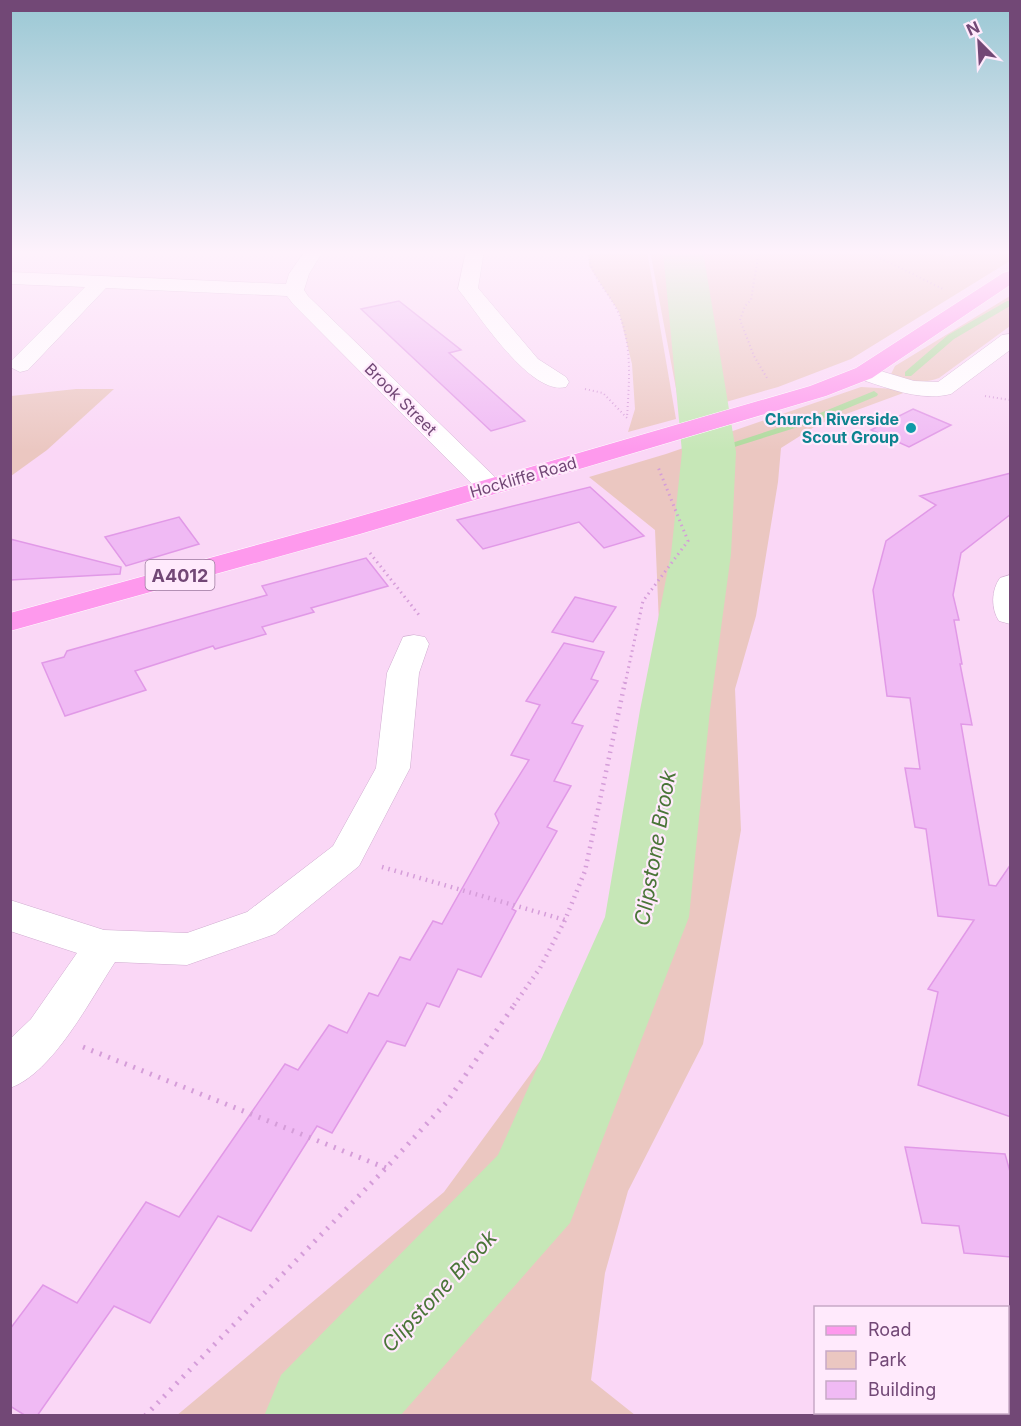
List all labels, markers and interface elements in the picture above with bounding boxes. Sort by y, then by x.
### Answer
north arrow [949,12,1009,72]
text: N [963,17,983,40]
street label: Brook Street [361,359,441,439]
place label: Church Riverside Scout Group [765,409,899,447]
marker: Church Riverside Scout Group [904,421,918,435]
street label: Hockliffe Road [467,452,579,502]
road number: A4012 [146,560,214,590]
water label: Clipstone Brook [629,768,681,928]
water label: Clipstone Brook [376,1225,502,1357]
legend [814,1306,1009,1414]
text: Road [868,1319,911,1340]
text: Park [868,1349,907,1370]
text: Building [868,1379,936,1400]

